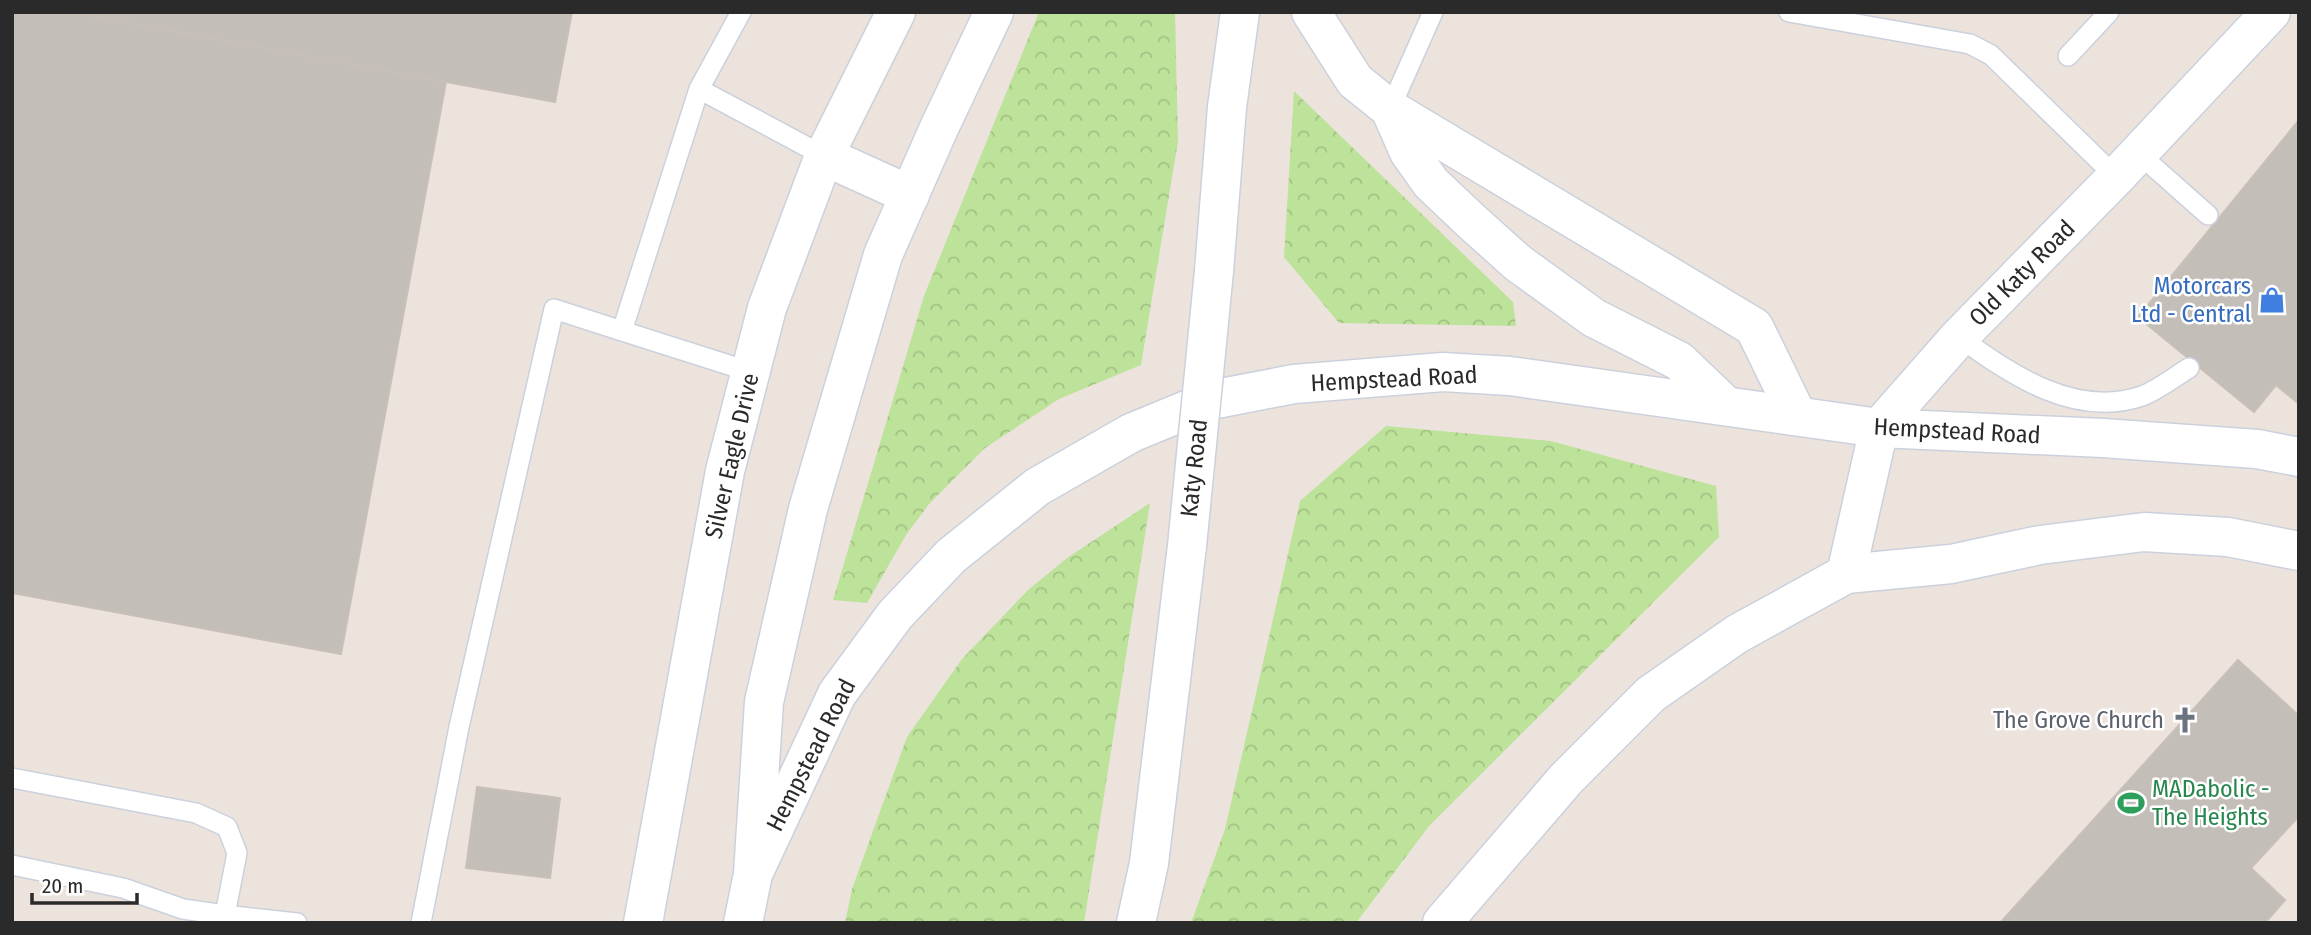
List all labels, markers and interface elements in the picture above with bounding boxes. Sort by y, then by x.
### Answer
street label: Old Katy Road [1963,214,2081,332]
place label: Motorcars Ltd - Central [2131,272,2251,328]
shop icon: Motorcars Ltd - Central [2257,285,2287,315]
street label: Hempstead Road [1310,361,1478,397]
street label: Silver Eagle Drive [699,371,765,541]
street label: Hempstead Road [1873,413,2041,449]
street label: Katy Road [1175,418,1213,518]
street label: Hempstead Road [761,674,861,836]
church icon: The Grove Church [2170,705,2200,735]
place label: The Grove Church [1993,706,2164,734]
place label: MADabolic - The Heights [2152,775,2270,831]
sports icon: MADabolic - The Heights [2116,788,2146,818]
scale bar [32,862,136,906]
text: 20 m [42,873,83,899]

